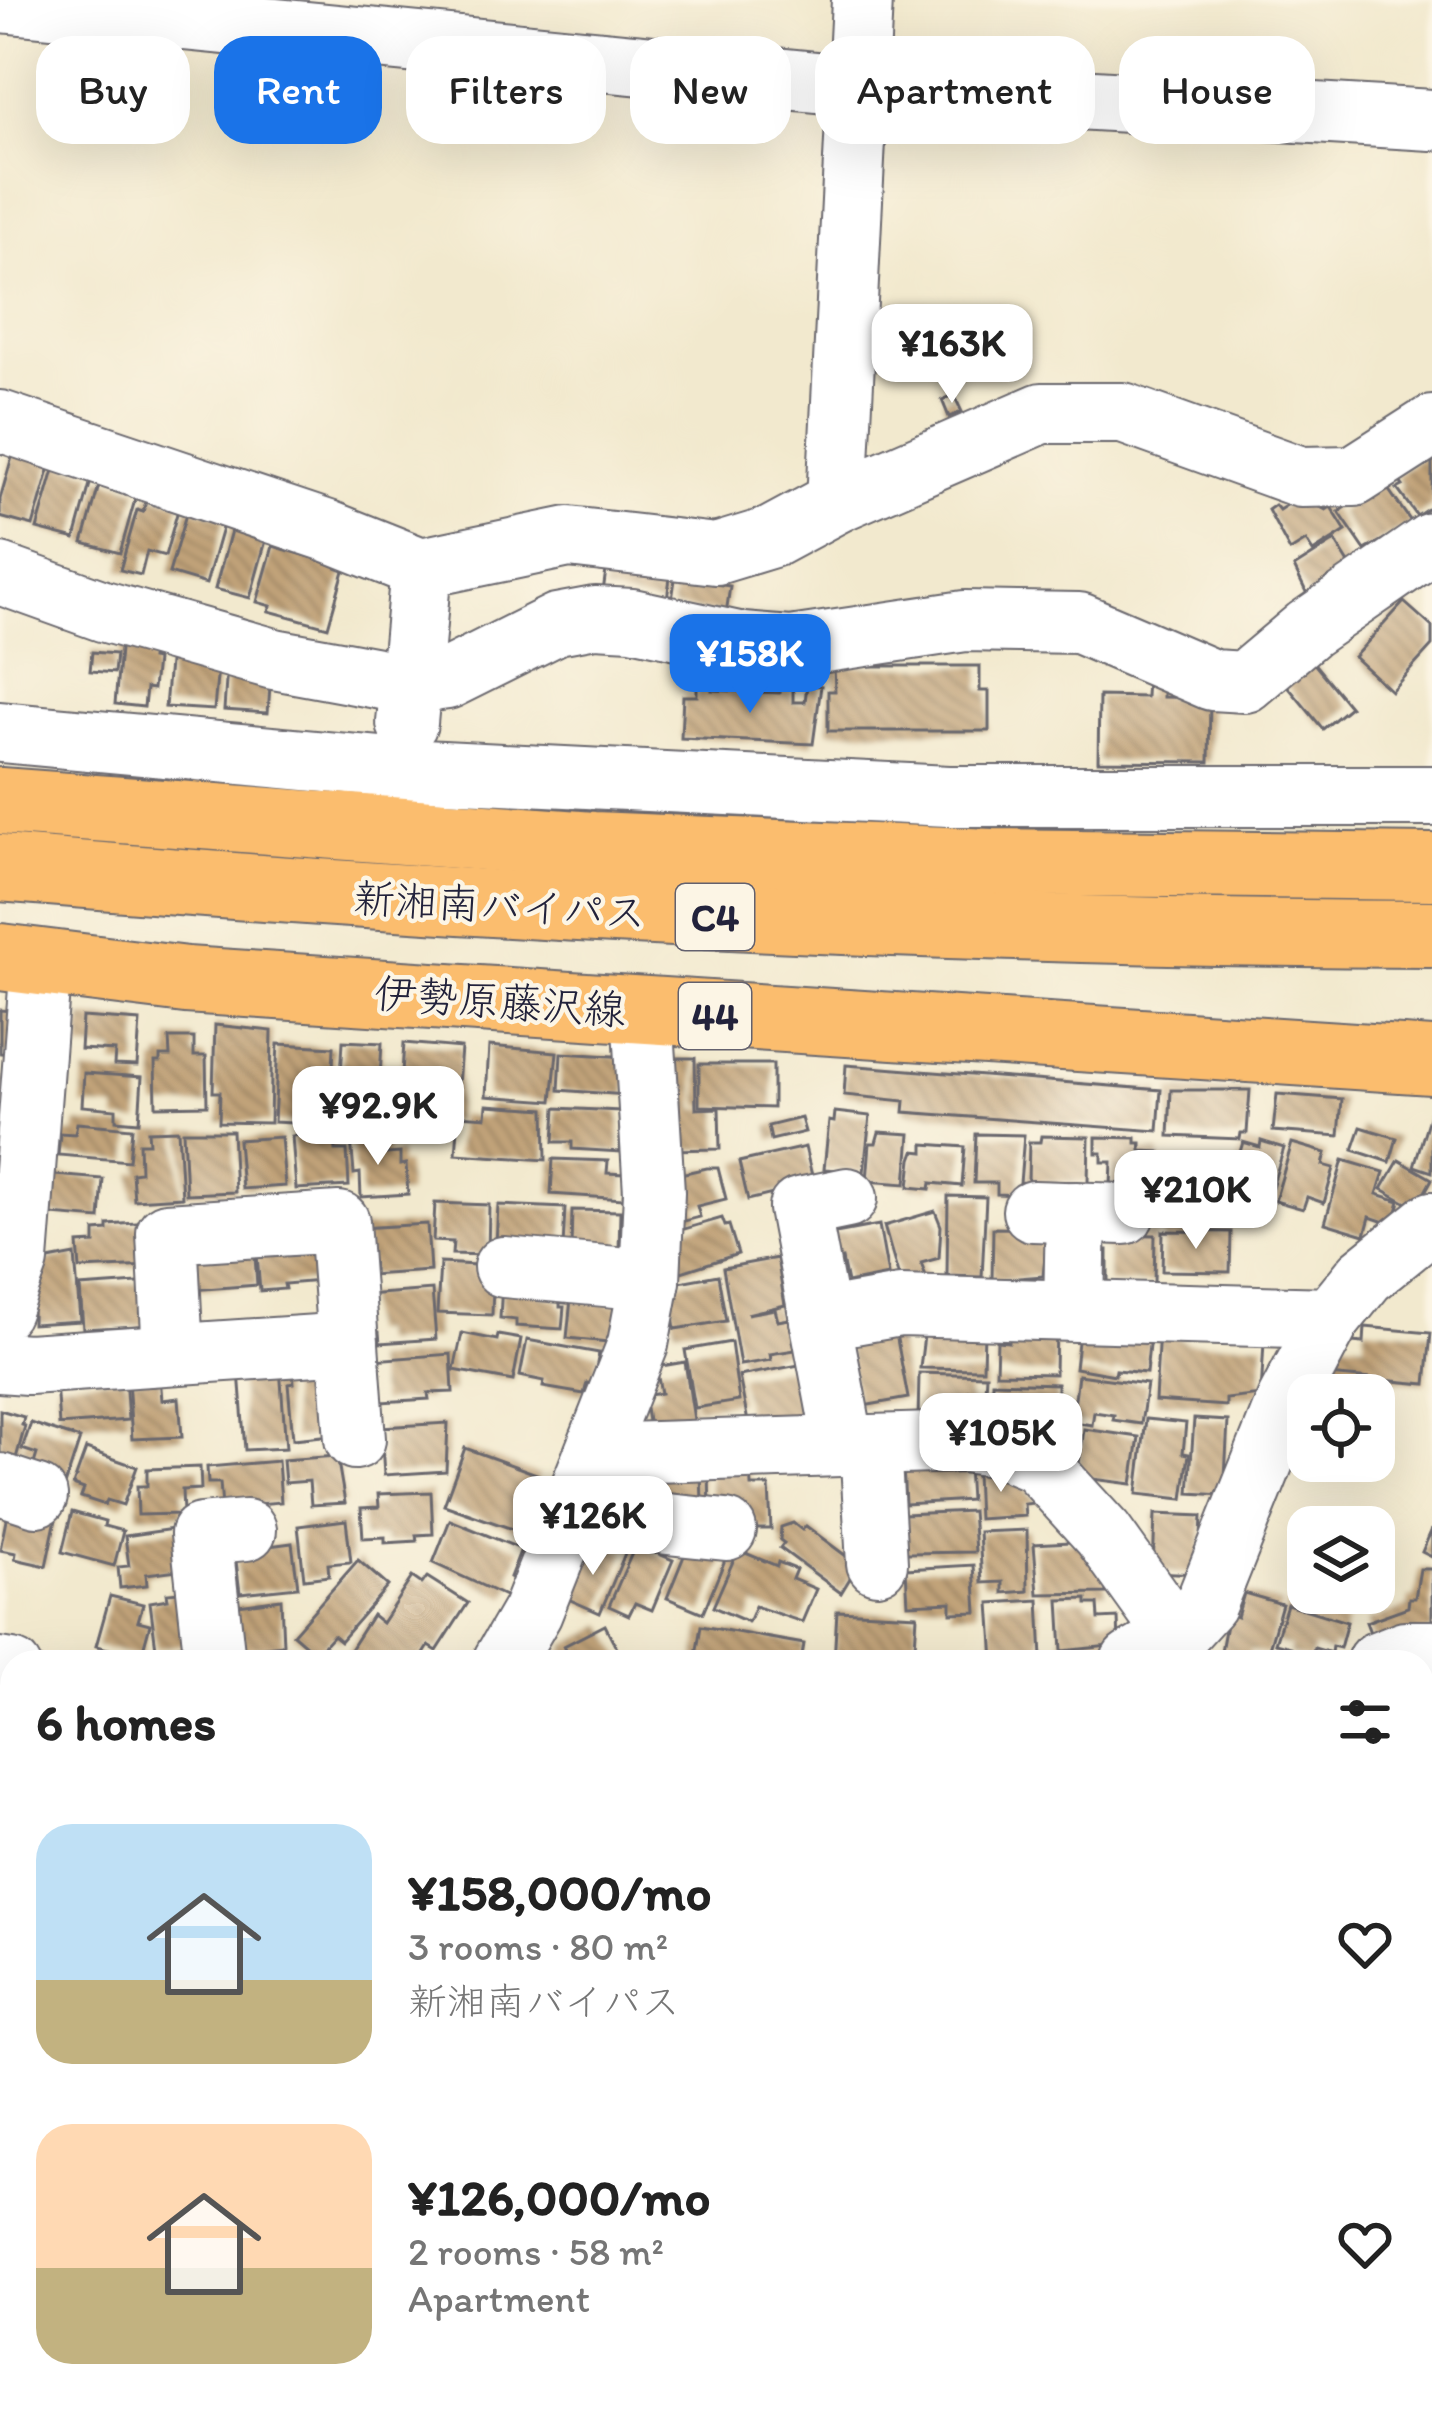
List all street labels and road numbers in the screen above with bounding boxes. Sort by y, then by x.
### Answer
street label: 新湘南バイパス [352,872,648,939]
road number: C4 [676,884,754,950]
street label: 伊勢原藤沢線 [372,967,627,1036]
road number: 44 [679,983,751,1049]

